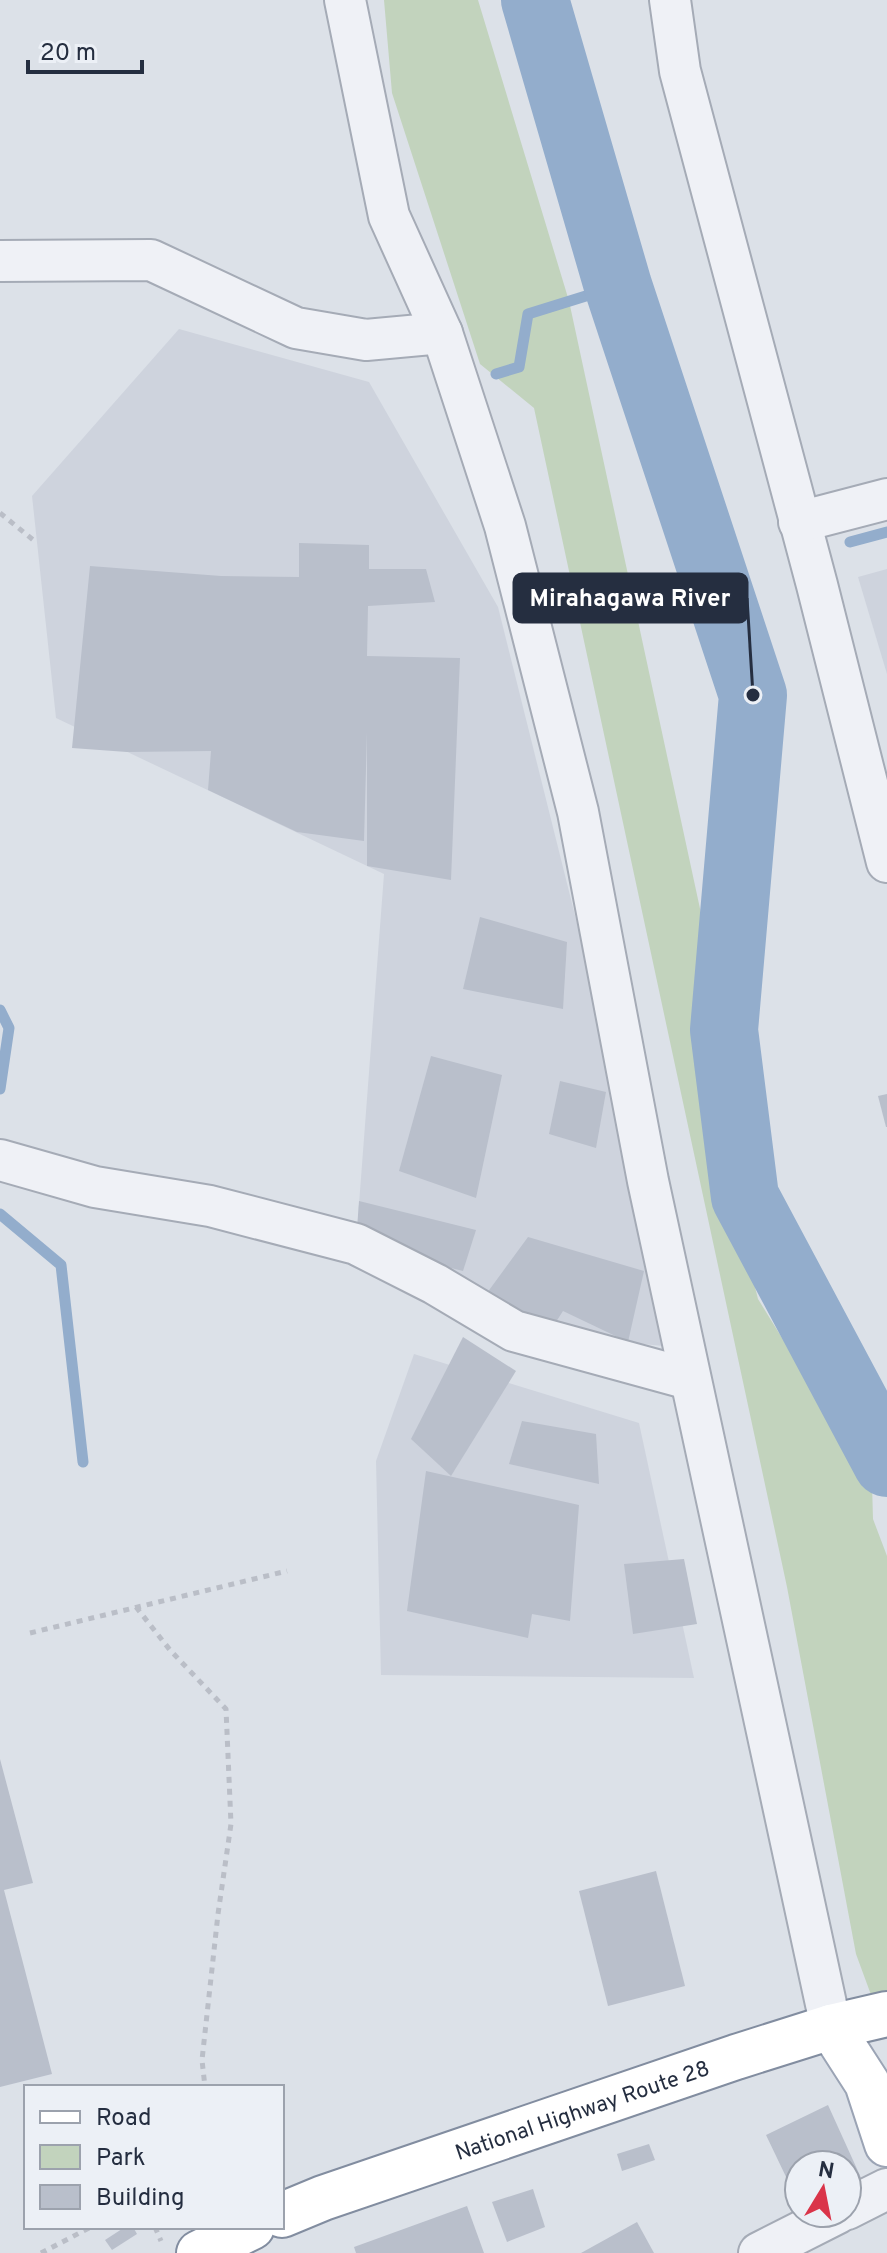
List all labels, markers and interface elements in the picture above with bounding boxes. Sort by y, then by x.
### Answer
scale bar [28,24,142,74]
text: 20 m [40,39,96,69]
callout: Mirahagawa River [514,574,747,622]
text: Mirahagawa River [529,585,731,615]
street label: National Highway Route 28 [452,2056,713,2168]
legend [24,2085,284,2229]
text: Road [96,2104,152,2134]
text: Park [96,2144,146,2174]
north arrow [783,2149,863,2229]
text: N [816,2157,836,2186]
text: Building [96,2184,185,2214]

